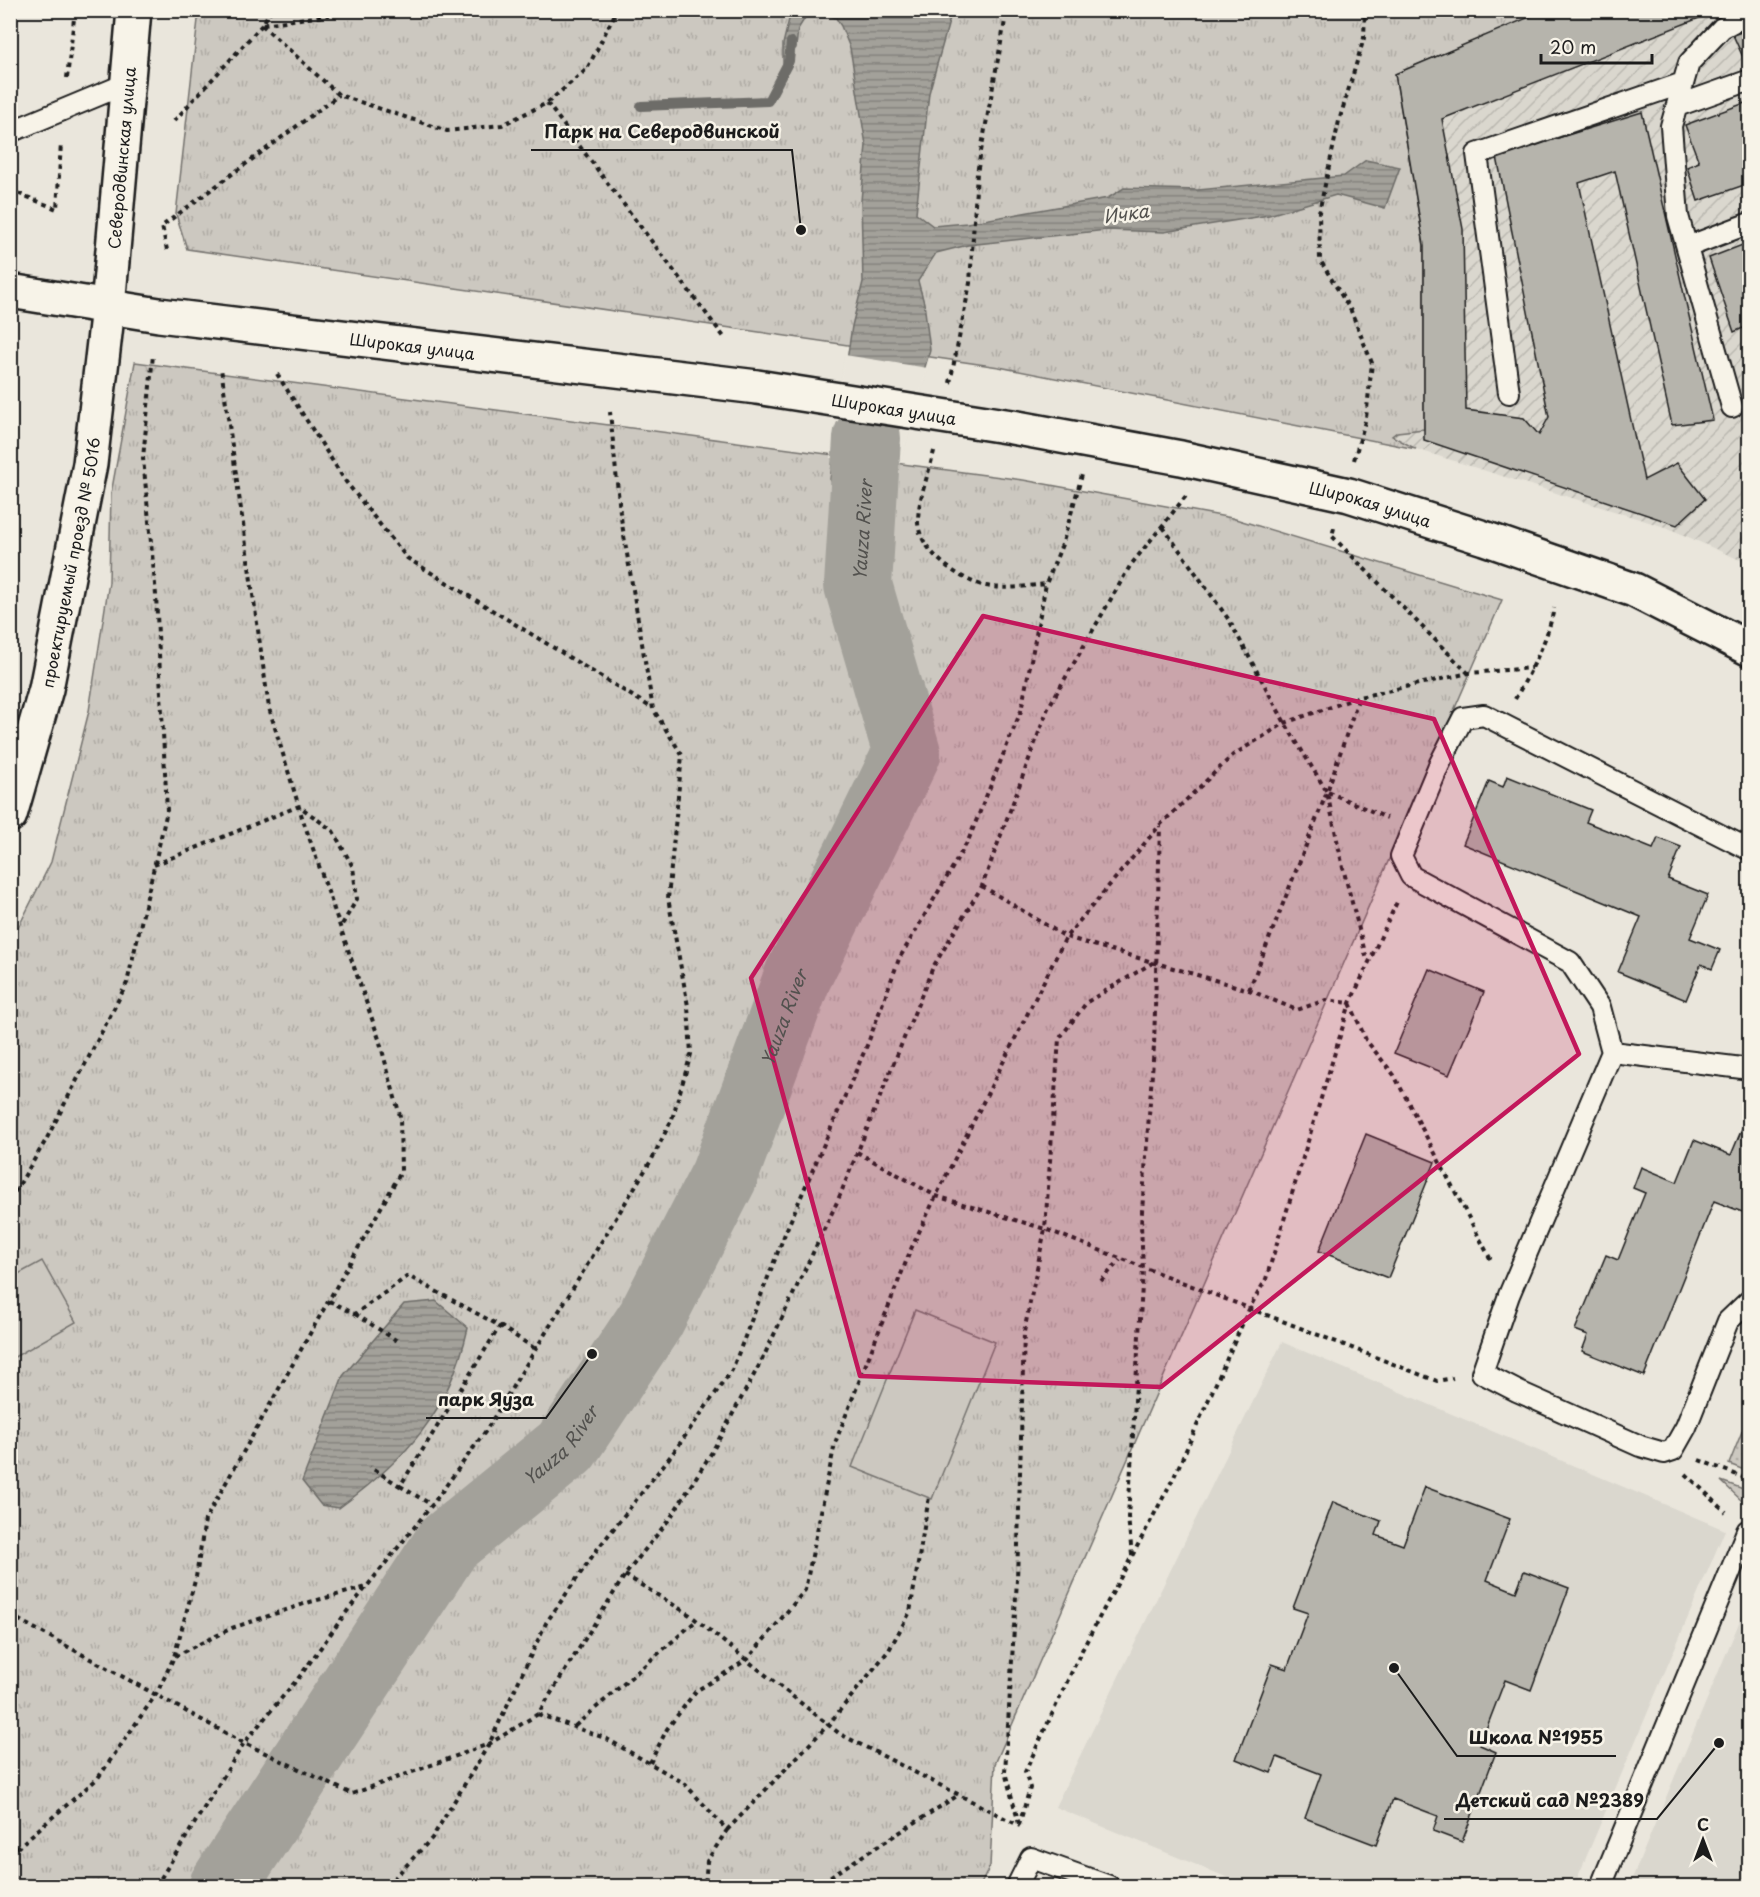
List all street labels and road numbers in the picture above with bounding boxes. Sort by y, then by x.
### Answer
street label: Северодвинская улица [101,66,141,250]
street label: Широкая улица [348,326,476,365]
street label: Широкая улица [830,387,958,430]
street label: проектируемый проезд № 5016 [35,436,105,690]
street label: Широкая улица [1307,475,1434,532]

